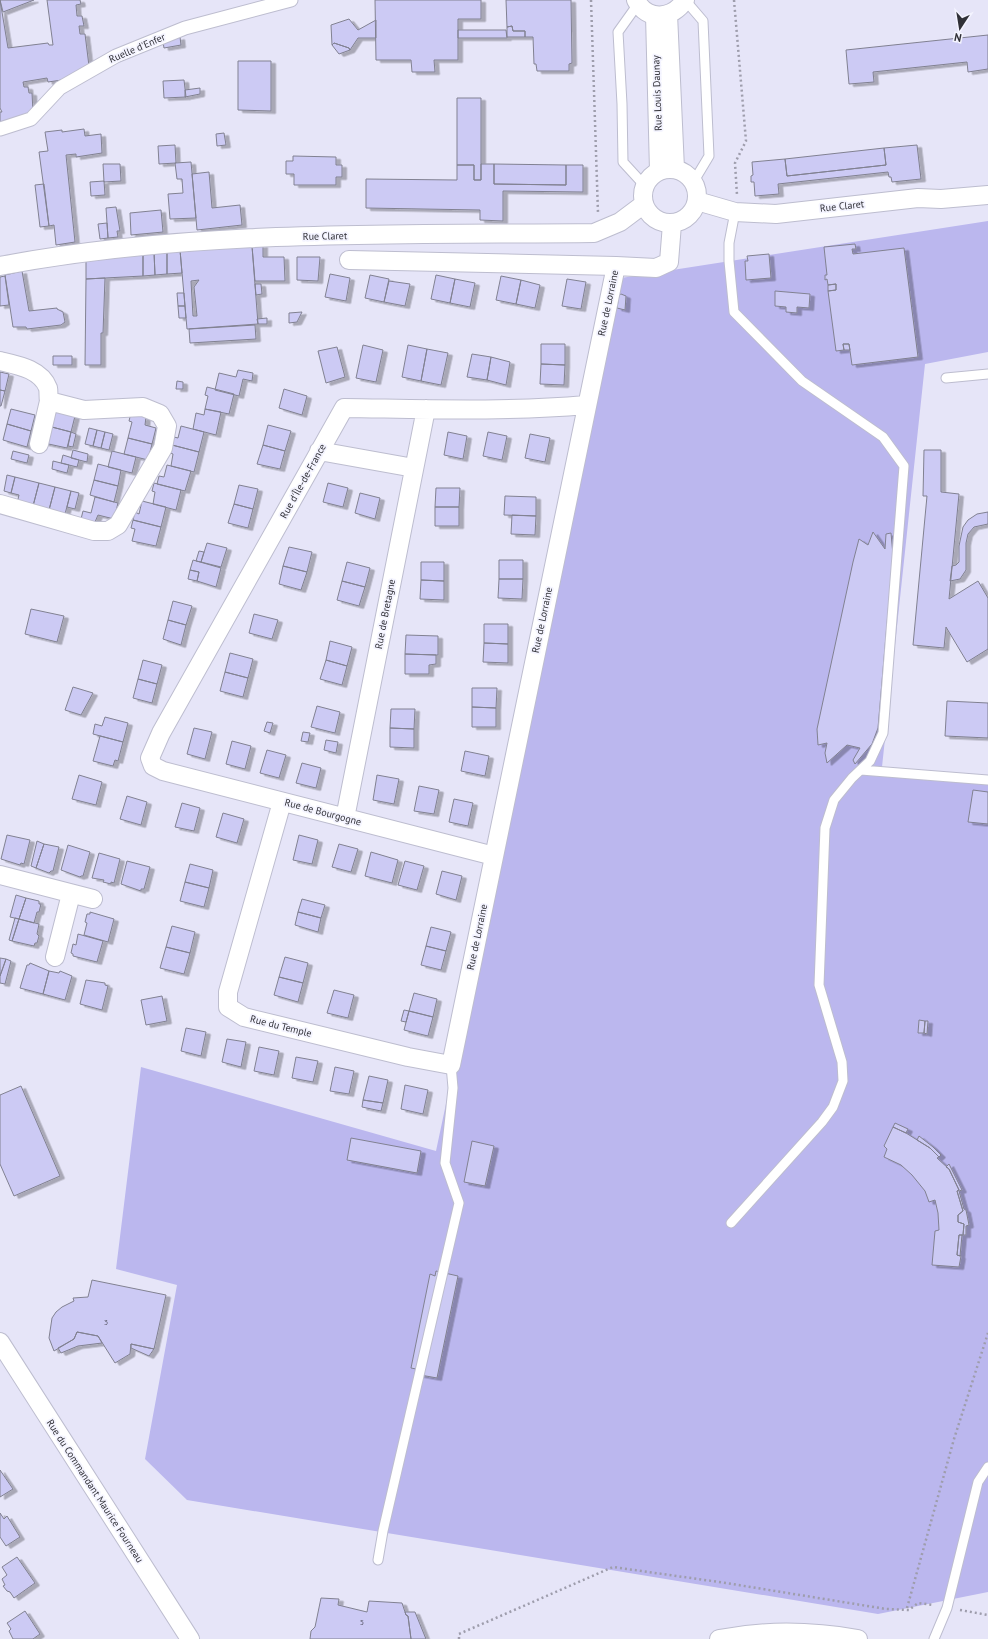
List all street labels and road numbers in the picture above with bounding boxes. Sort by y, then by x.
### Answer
street label: Ruelle d'Enfer [107,30,168,66]
street label: Rue Louis Daunay [649,55,665,131]
street label: Rue Claret [819,197,865,215]
street label: Rue Claret [303,229,348,243]
street label: Rue de Lorraine [595,269,621,337]
street label: Rue d'Île-de-France [277,441,329,521]
street label: Rue de Bretagne [372,578,398,650]
street label: Rue de Lorraine [529,586,555,654]
street label: Rue de Bourgogne [283,796,363,828]
street label: Rue de Lorraine [464,903,490,971]
street label: Rue du Temple [249,1012,313,1040]
street label: Rue du Commandant Maurice Fourneau [44,1417,146,1565]

